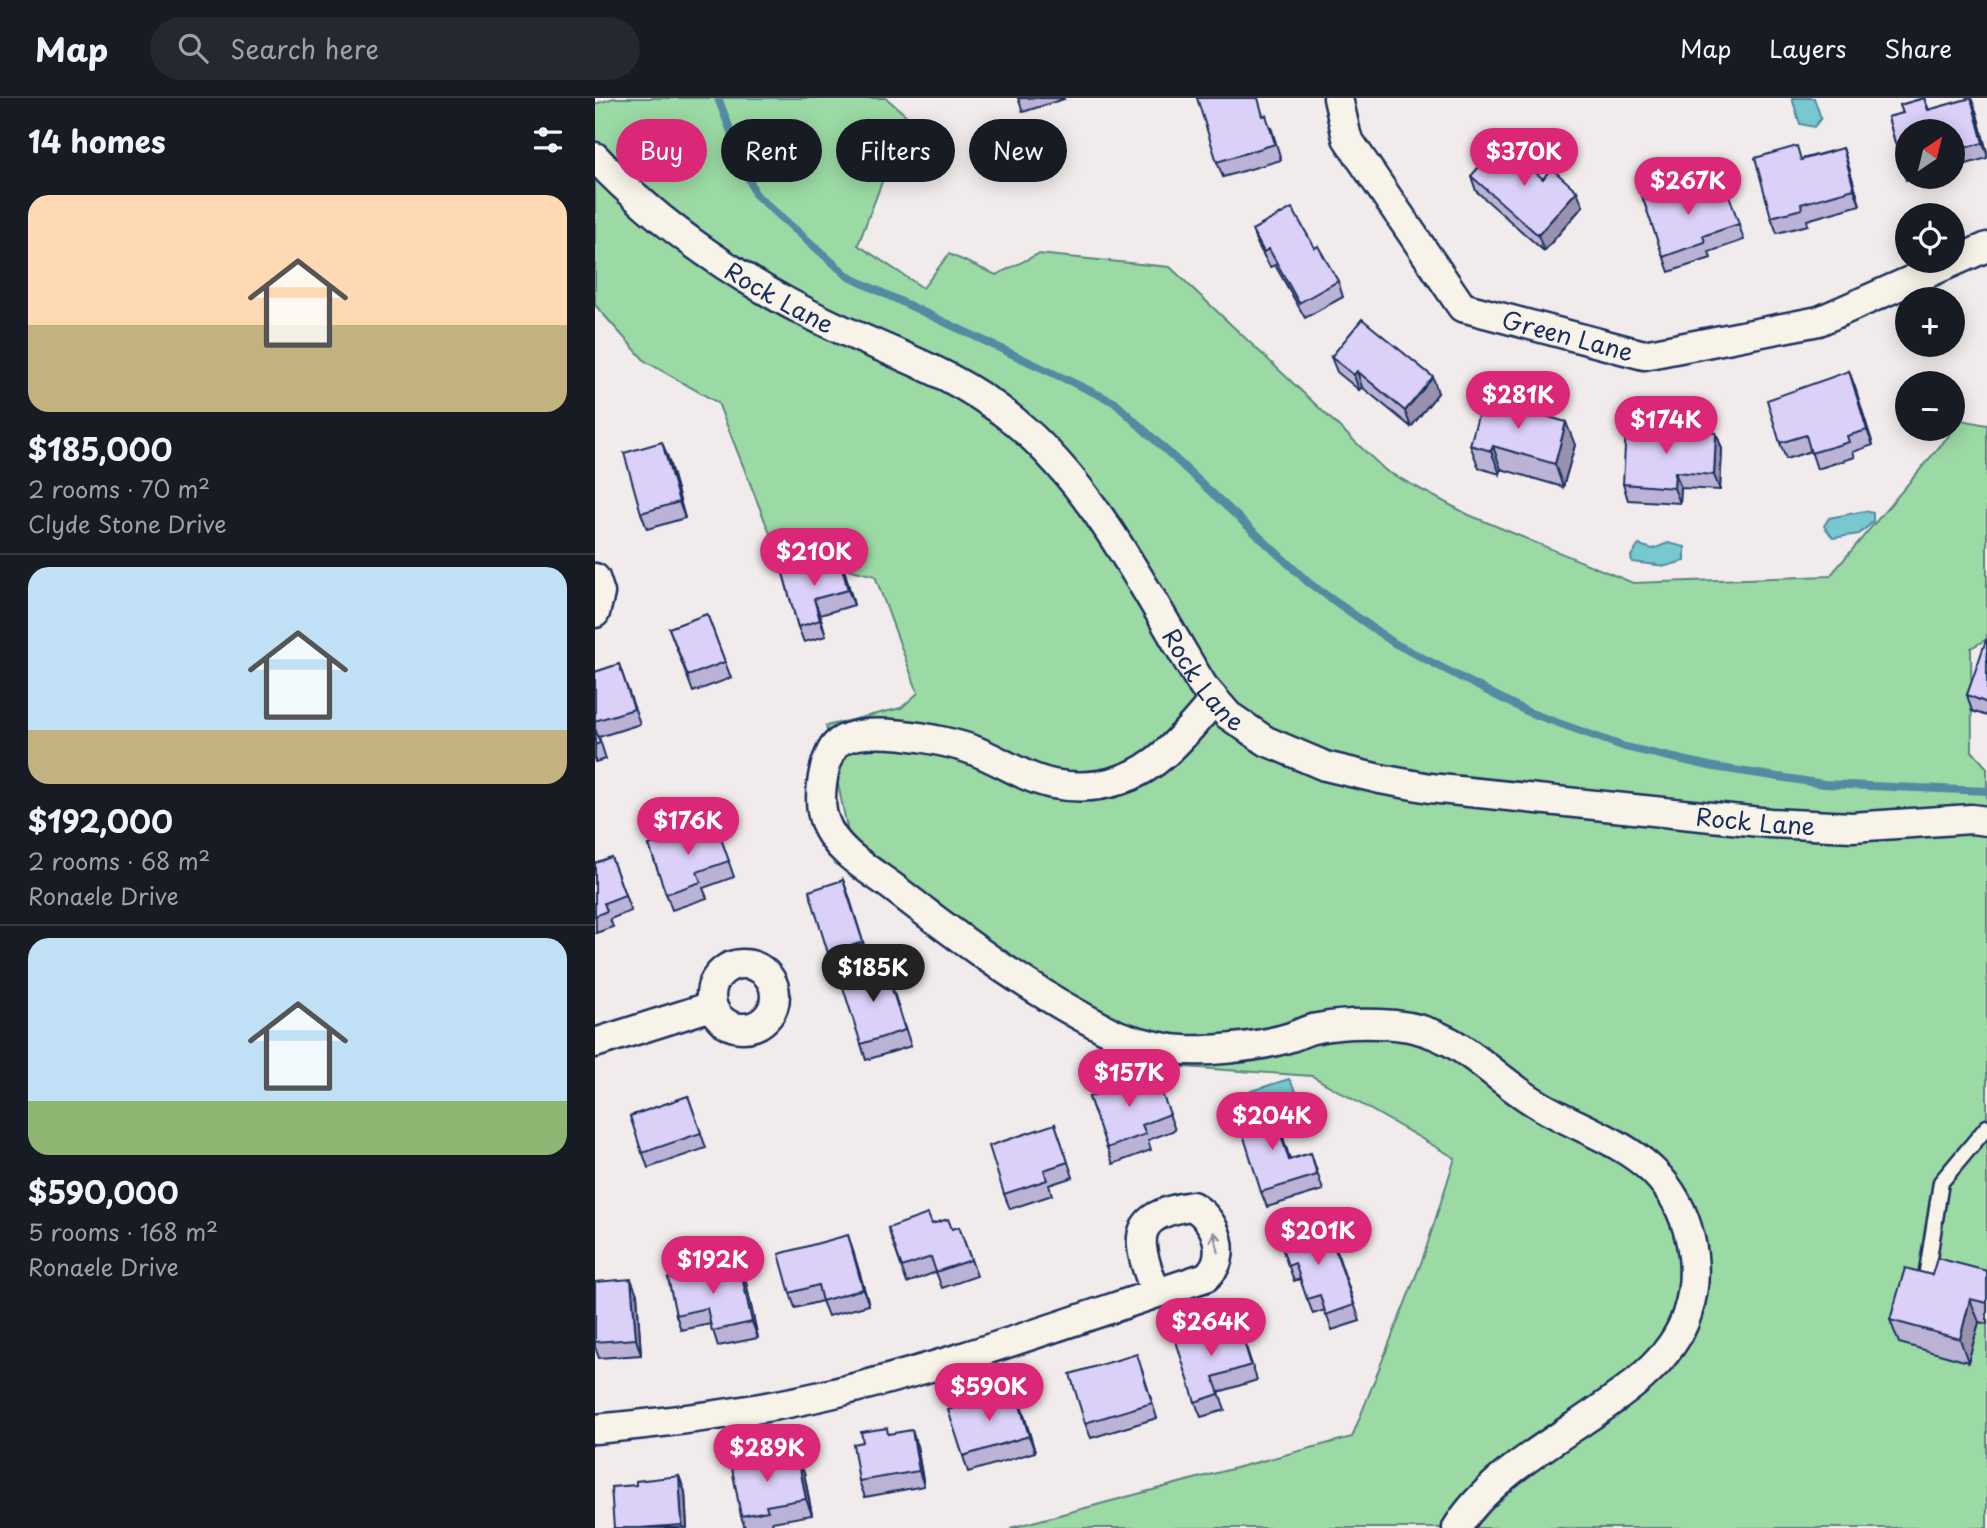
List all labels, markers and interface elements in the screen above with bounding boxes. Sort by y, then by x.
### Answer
search box [150,17,640,80]
text: Map [35,23,108,73]
icon: search [174,29,212,67]
text: Search here [230,29,379,68]
text: Map [1680,30,1731,66]
text: Layers [1769,30,1846,66]
text: Share [1884,30,1952,66]
text: 14 homes [28,118,166,163]
chip: Buy [616,119,707,182]
chip: Rent [721,119,822,182]
chip: Filters [836,119,955,182]
chip: New [969,119,1067,182]
north arrow [1895,119,1965,189]
map controls [1895,119,1965,441]
icon: filters [529,121,567,159]
pin: $370K [1475,129,1573,188]
text: $370K [1486,133,1562,168]
pin: $267K [1639,158,1737,217]
text: $267K [1650,162,1726,197]
button: locate [1895,203,1965,273]
icon: home [235,240,361,366]
street label: Rock Lane [718,252,840,342]
button: + [1895,287,1965,357]
street label: Green Lane [1498,300,1638,370]
button: − [1895,371,1965,441]
pin: $281K [1469,372,1567,431]
text: $281K [1482,376,1554,411]
pin: $174K [1617,396,1715,456]
text: $174K [1631,401,1701,436]
text: $185,000 [28,426,172,471]
text: 2 rooms · 70 m² [28,471,210,506]
text: Clyde Stone Drive [28,506,226,541]
pin: $210K [765,528,863,588]
text: $210K [776,533,852,568]
icon: home [235,612,361,738]
street label: Rock Lane [1154,621,1252,739]
street label: Rock Lane [1694,797,1816,843]
text: $192,000 [28,798,173,843]
pin: $176K [639,798,737,857]
text: $176K [653,802,723,837]
text: 2 rooms · 68 m² [28,843,210,878]
text: Ronaele Drive [28,878,179,913]
pin: $185K [824,944,922,1004]
text: $185K [838,949,908,984]
icon: home [235,983,361,1109]
pin: $157K [1080,1049,1178,1109]
text: $157K [1094,1054,1164,1089]
pin: $204K [1223,1093,1321,1152]
text: $204K [1232,1097,1312,1132]
text: $590,000 [28,1169,179,1214]
pin: $201K [1269,1208,1367,1267]
text: $201K [1281,1212,1355,1247]
text: 5 rooms · 168 m² [28,1214,218,1249]
one-way arrow [1209,1231,1223,1254]
pin: $192K [664,1236,762,1296]
text: $192K [677,1241,749,1276]
text: Ronaele Drive [28,1249,179,1284]
pin: $264K [1162,1298,1260,1358]
text: $264K [1172,1303,1250,1338]
pin: $590K [940,1364,1038,1423]
text: $590K [951,1368,1027,1403]
pin: $289K [718,1424,816,1484]
text: $289K [729,1429,805,1464]

